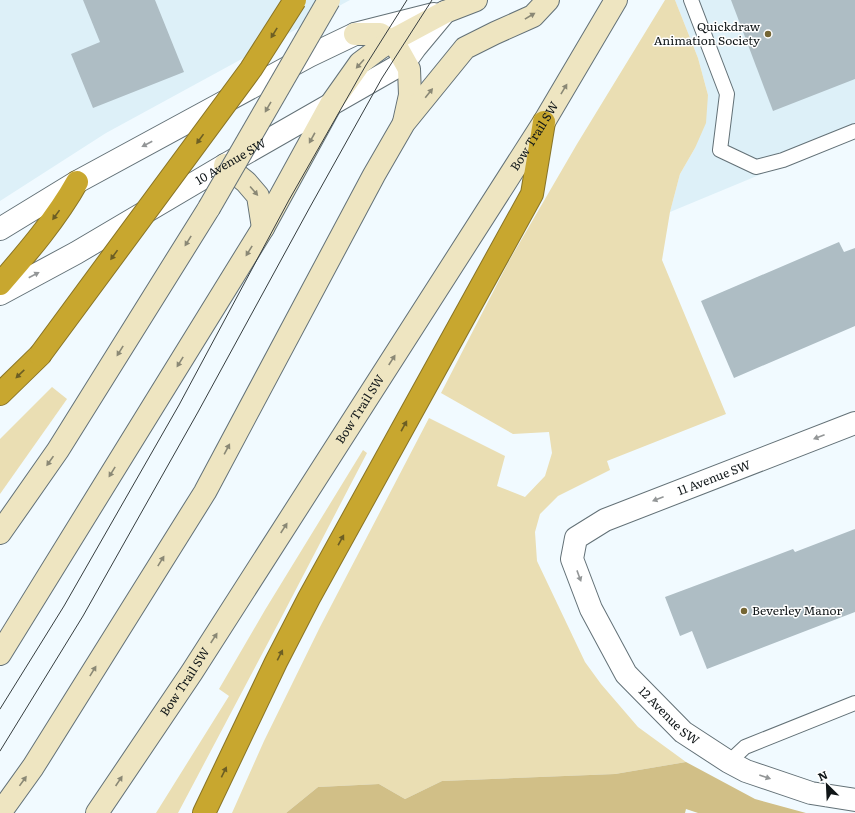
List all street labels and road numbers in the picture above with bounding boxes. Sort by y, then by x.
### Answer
street label: Bow Trail SW [505,98,562,174]
street label: 10 Avenue SW [192,133,269,189]
street label: Bow Trail SW [330,371,388,447]
street label: 11 Avenue SW [674,455,753,499]
street label: Bow Trail SW [155,643,214,719]
street label: 12 Avenue SW [635,682,703,748]

